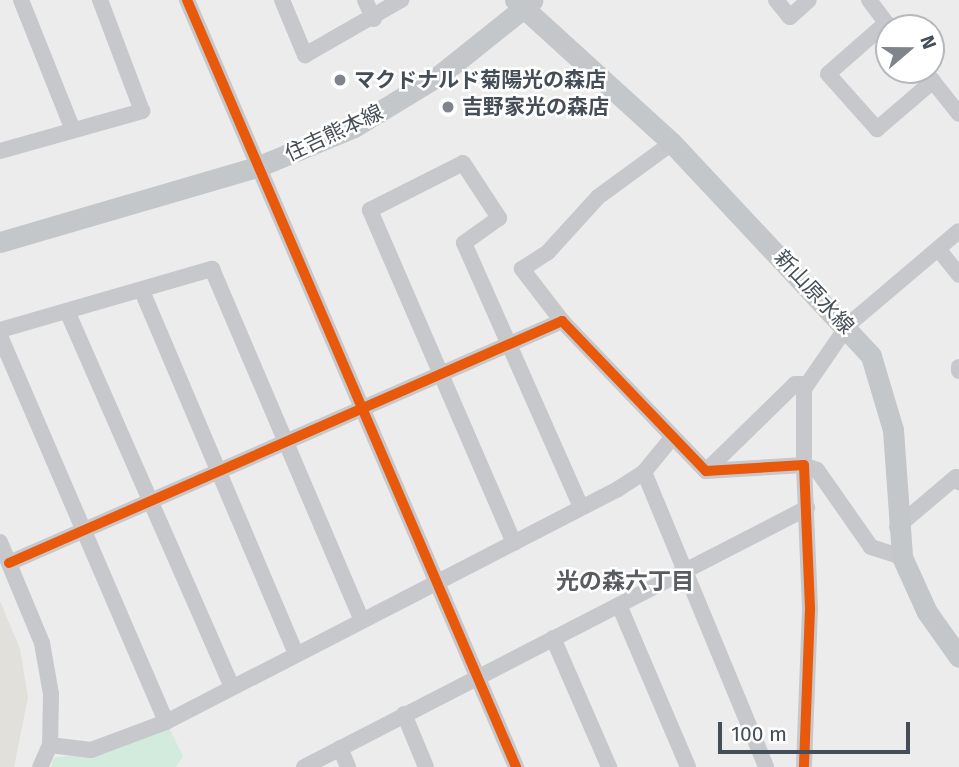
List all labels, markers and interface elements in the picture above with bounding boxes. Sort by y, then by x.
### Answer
north arrow [875,14,945,84]
text: N [915,32,941,52]
place label: マクドナルド菊陽光の森店 [354,67,606,93]
marker: マクドナルド菊陽光の森店 [332,72,348,88]
place label: 吉野家光の森店 [462,94,609,120]
street label: 住吉熊本線 [281,99,387,167]
marker: 吉野家光の森店 [440,99,456,115]
street label: 新山原水線 [769,245,859,339]
district label: 光の森六丁目 [556,567,694,595]
scale bar [721,708,914,752]
text: 100 m [731,721,787,747]

